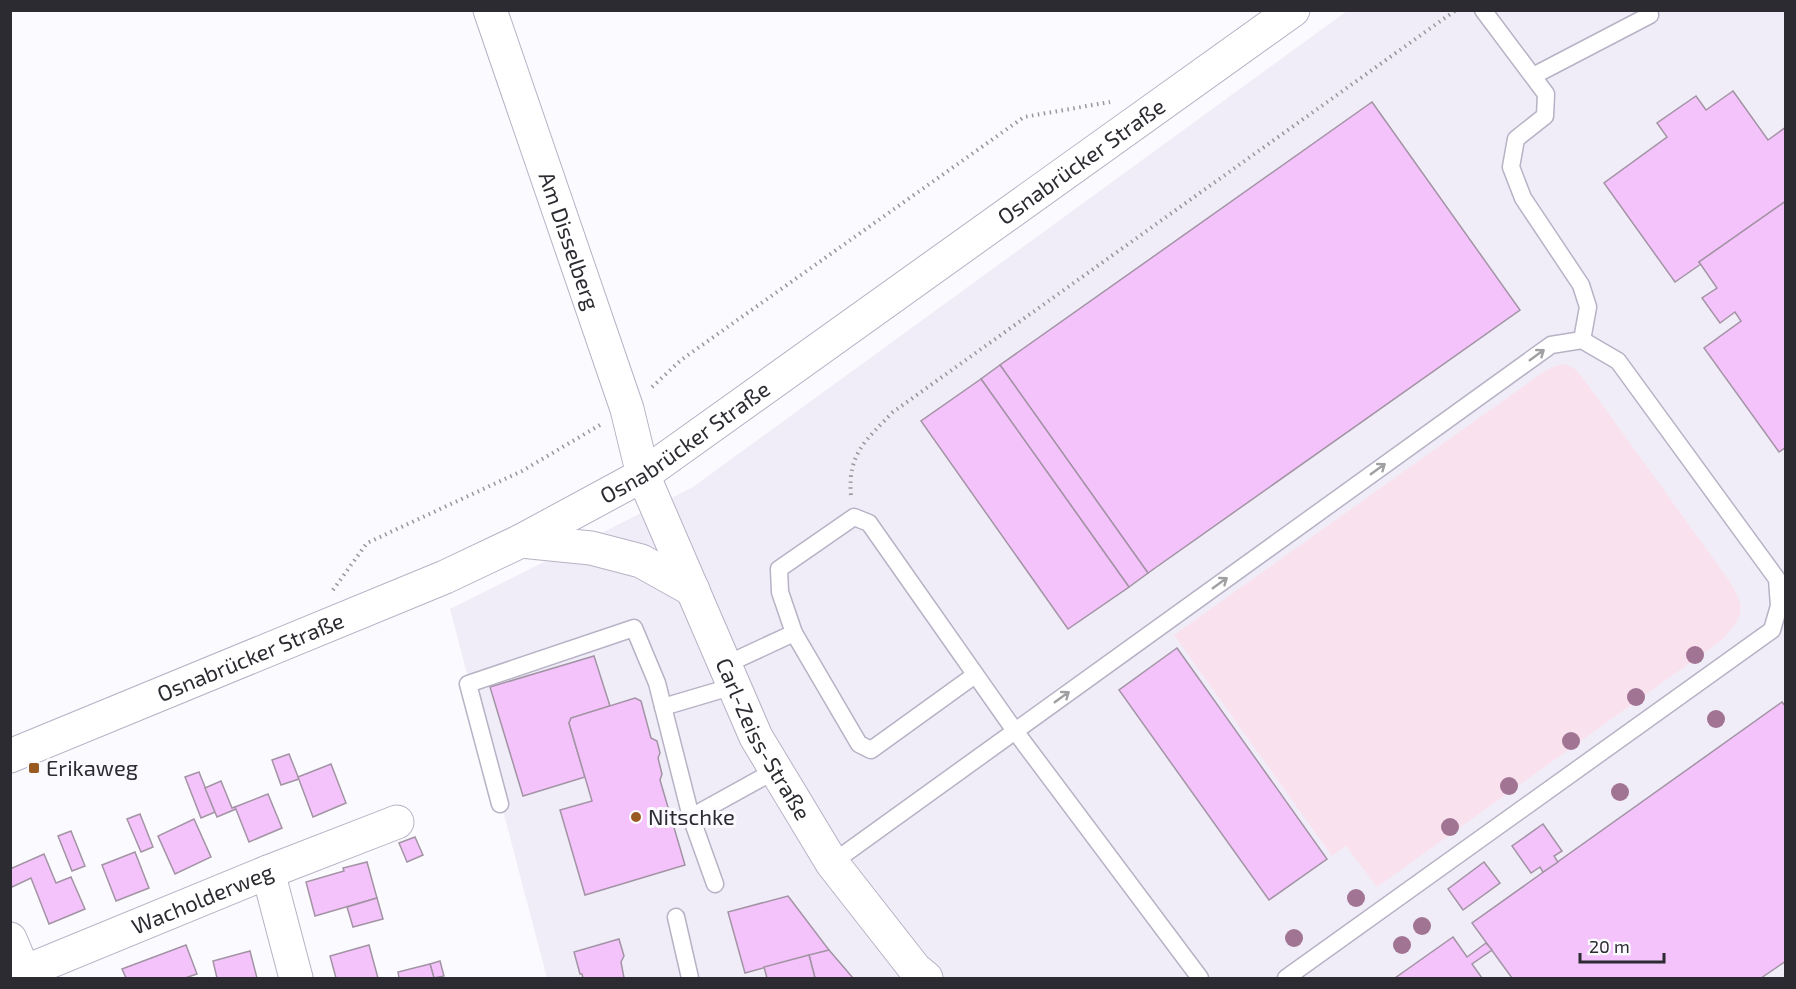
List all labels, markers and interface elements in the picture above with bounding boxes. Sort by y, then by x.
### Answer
street label: Osnabrücker Straße [992,92,1169,229]
street label: Am Disselberg [534,168,606,313]
one-way arrow [1528,349,1544,361]
street label: Osnabrücker Straße [595,375,774,508]
one-way arrow [1370,463,1386,475]
one-way arrow [1212,577,1228,589]
street label: Osnabrücker Straße [153,606,347,706]
street label: Carl-Zeiss-Straße [711,654,817,824]
one-way arrow [1054,691,1070,703]
place label: Erikaweg [46,754,138,780]
marker: Erikaweg [27,761,41,775]
place label: Nitschke [648,803,735,829]
marker: Nitschke [629,810,643,824]
street label: Wacholderweg [127,857,277,939]
scale bar [1580,926,1664,964]
text: 20 m [1589,935,1630,957]

